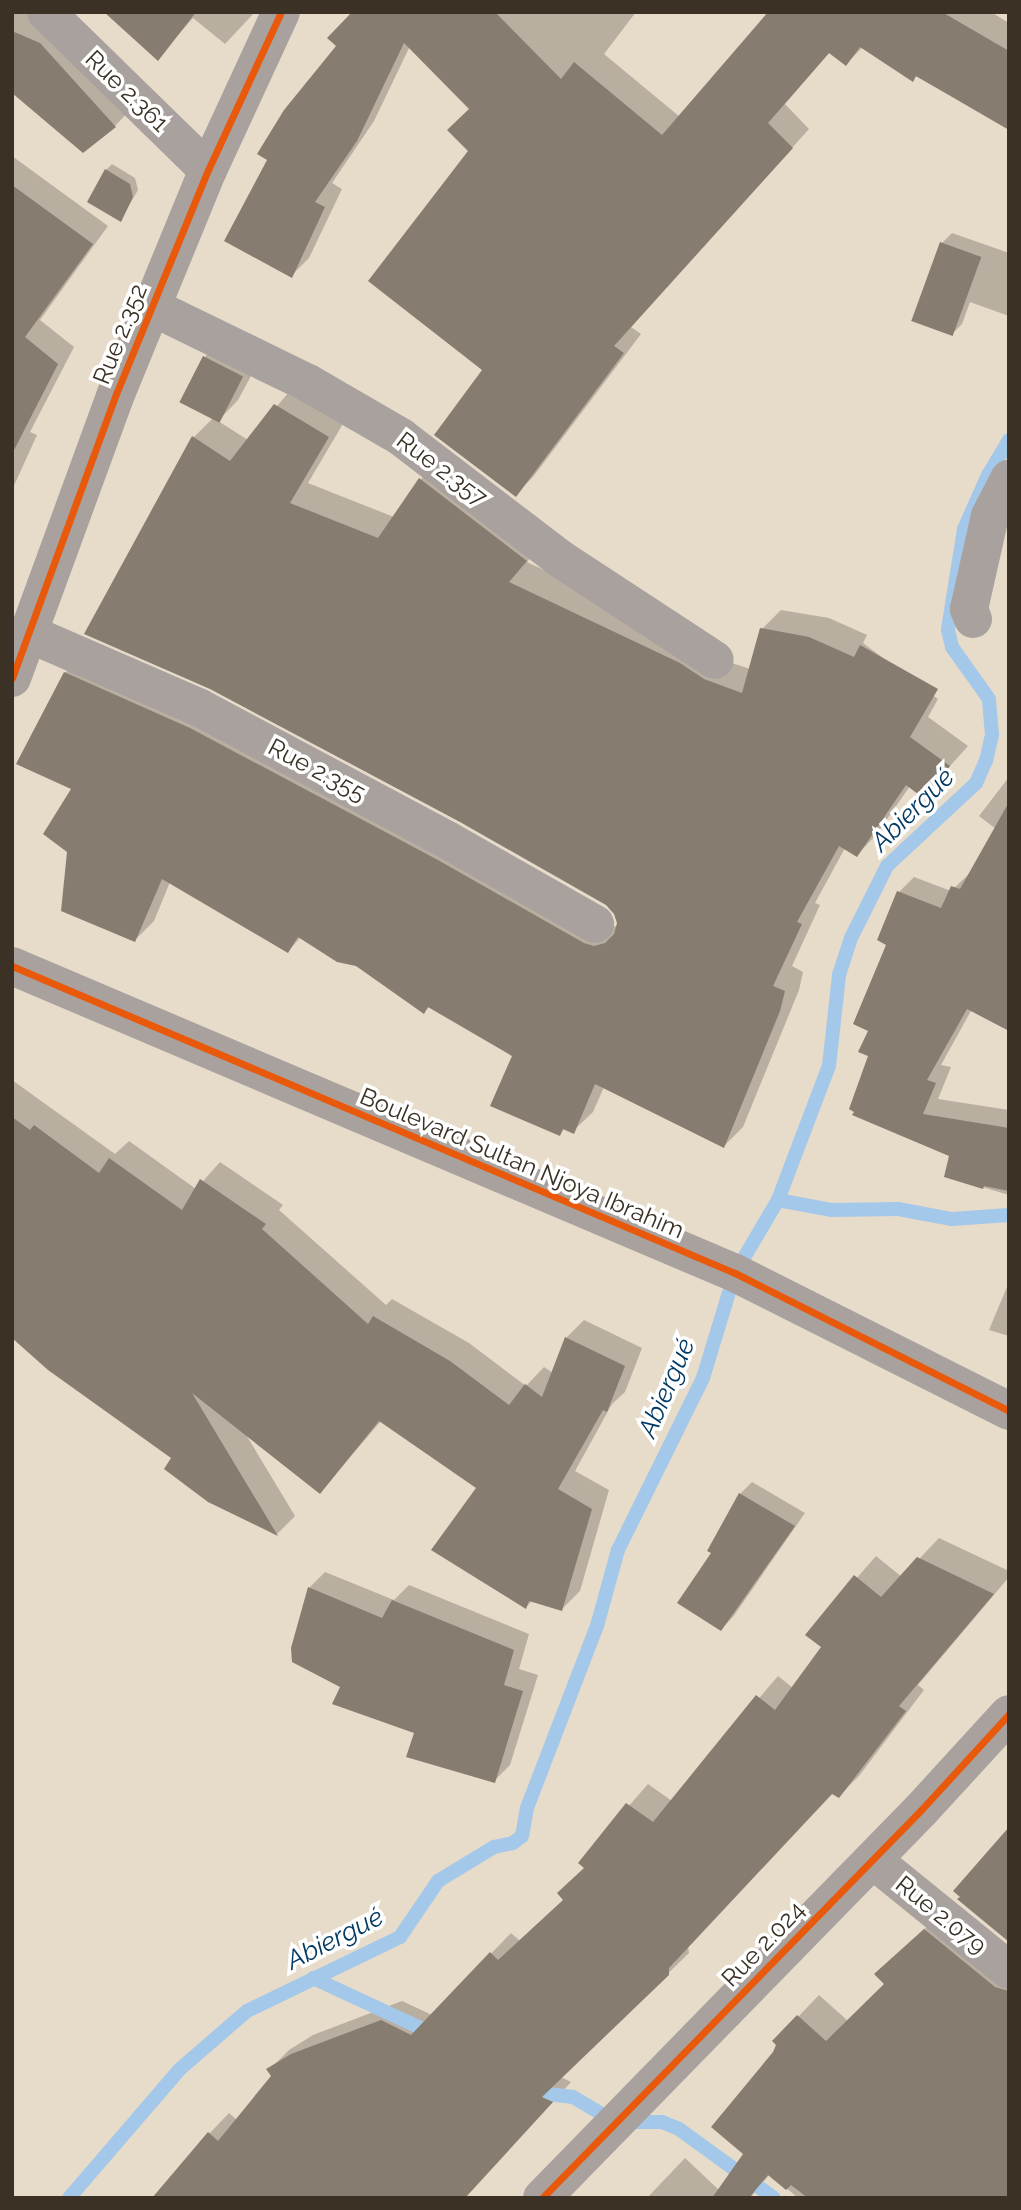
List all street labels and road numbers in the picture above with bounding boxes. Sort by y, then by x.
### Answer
street label: Rue 2.361 [79,44,175,138]
street label: Rue 2.352 [87,280,153,388]
street label: Rue 2.357 [391,426,493,512]
street label: Rue 2.355 [263,732,371,808]
street label: Boulevard Sultan Njoya Ibrahim [356,1082,688,1244]
street label: Rue 2.079 [890,1870,992,1960]
street label: Rue 2.024 [715,1895,811,1993]

